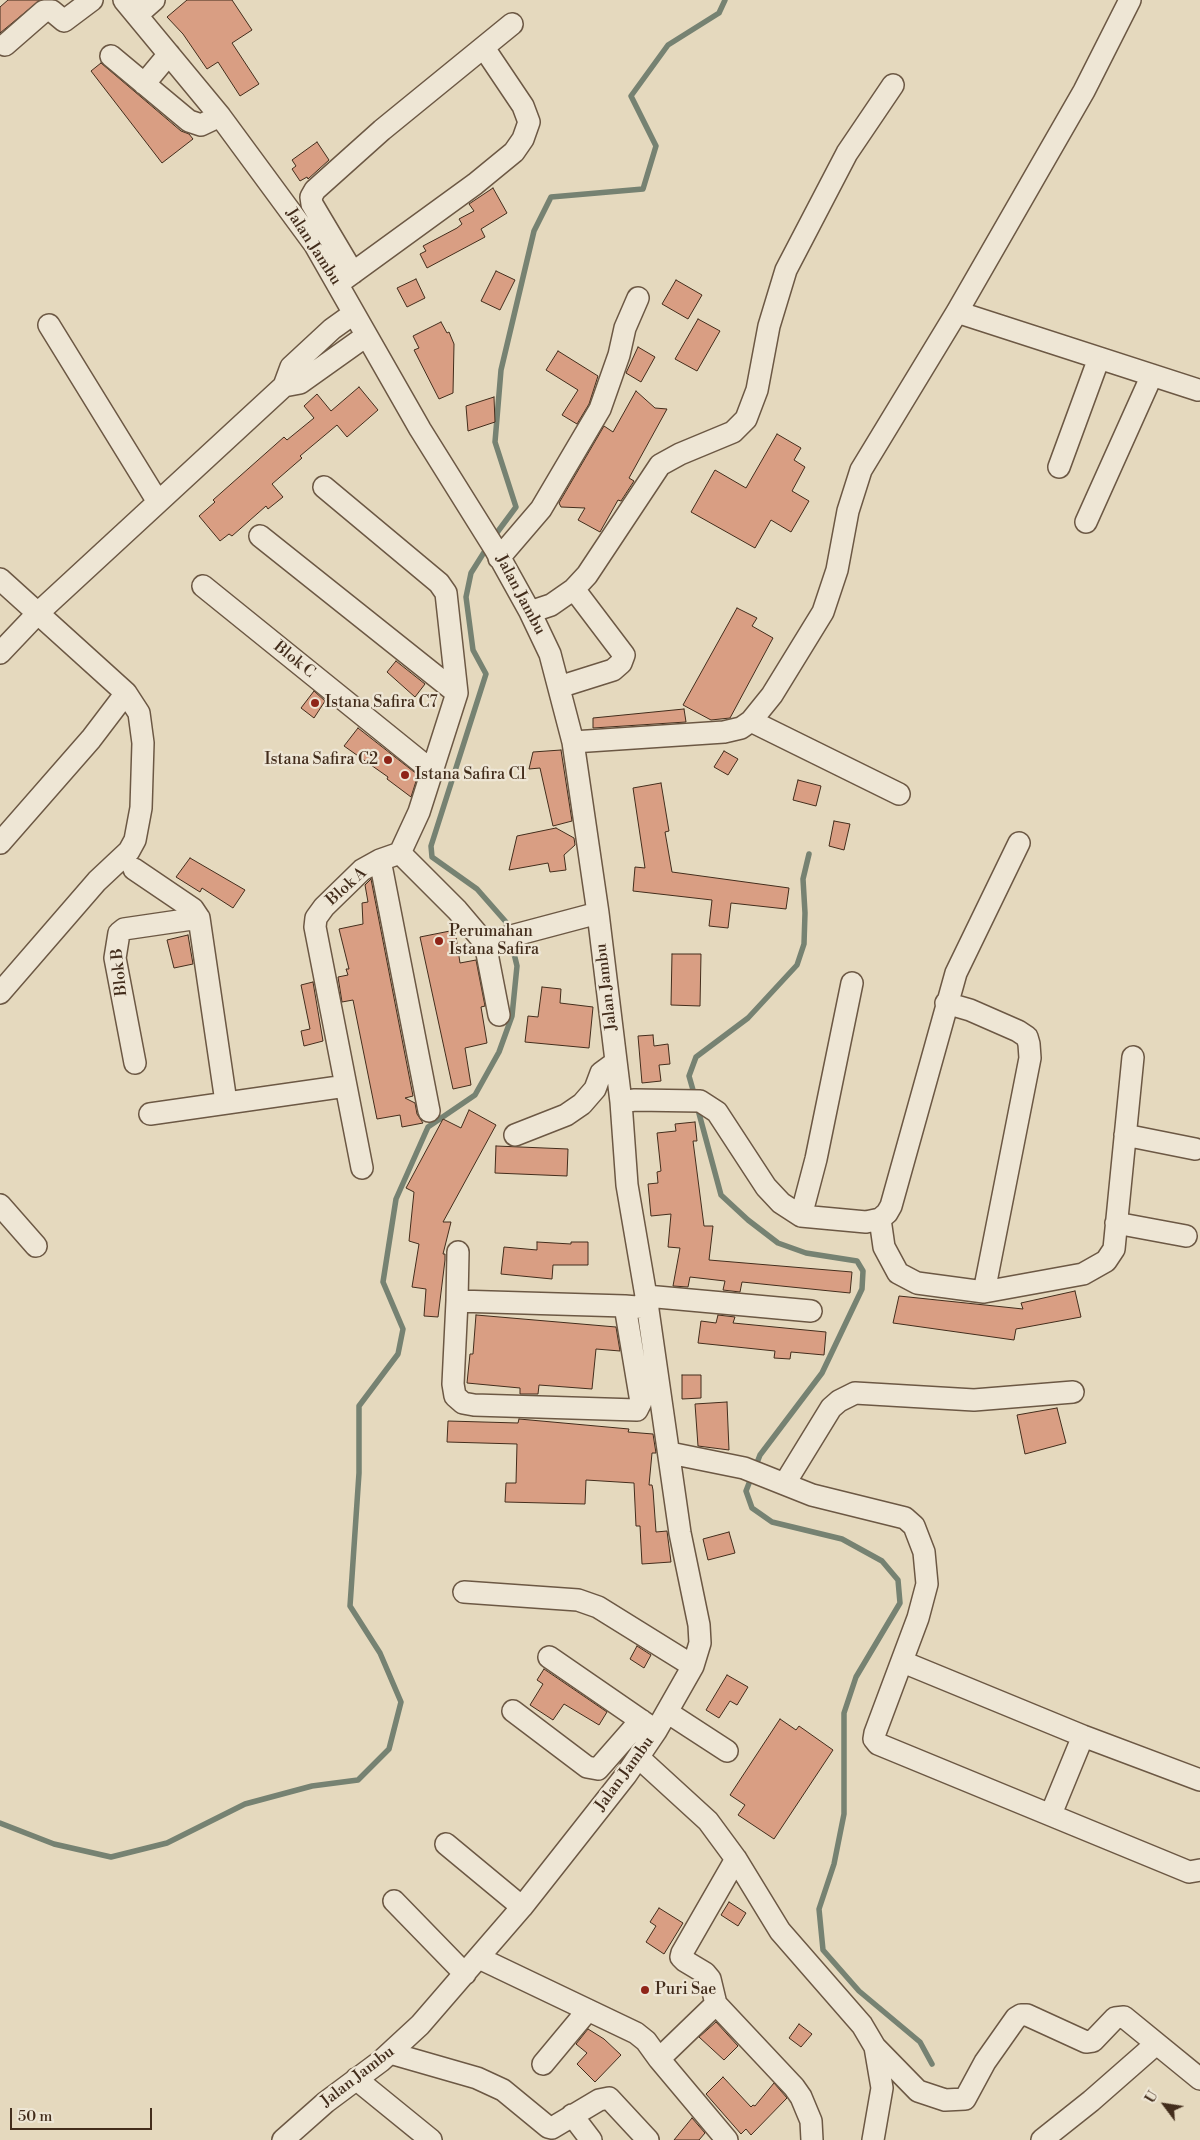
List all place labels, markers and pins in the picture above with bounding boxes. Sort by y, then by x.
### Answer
place label: Istana Safira C7 [325,693,438,713]
marker: Istana Safira C7 [309,697,321,709]
place label: Istana Safira C2 [264,750,378,770]
marker: Istana Safira C2 [382,754,394,766]
place label: Istana Safira C1 [415,765,526,785]
marker: Istana Safira C1 [399,769,411,781]
place label: Perumahan Istana Safira [449,922,539,960]
marker: Perumahan Istana Safira [433,935,445,947]
place label: Puri Sae [655,1980,716,2000]
marker: Puri Sae [639,1984,651,1996]

